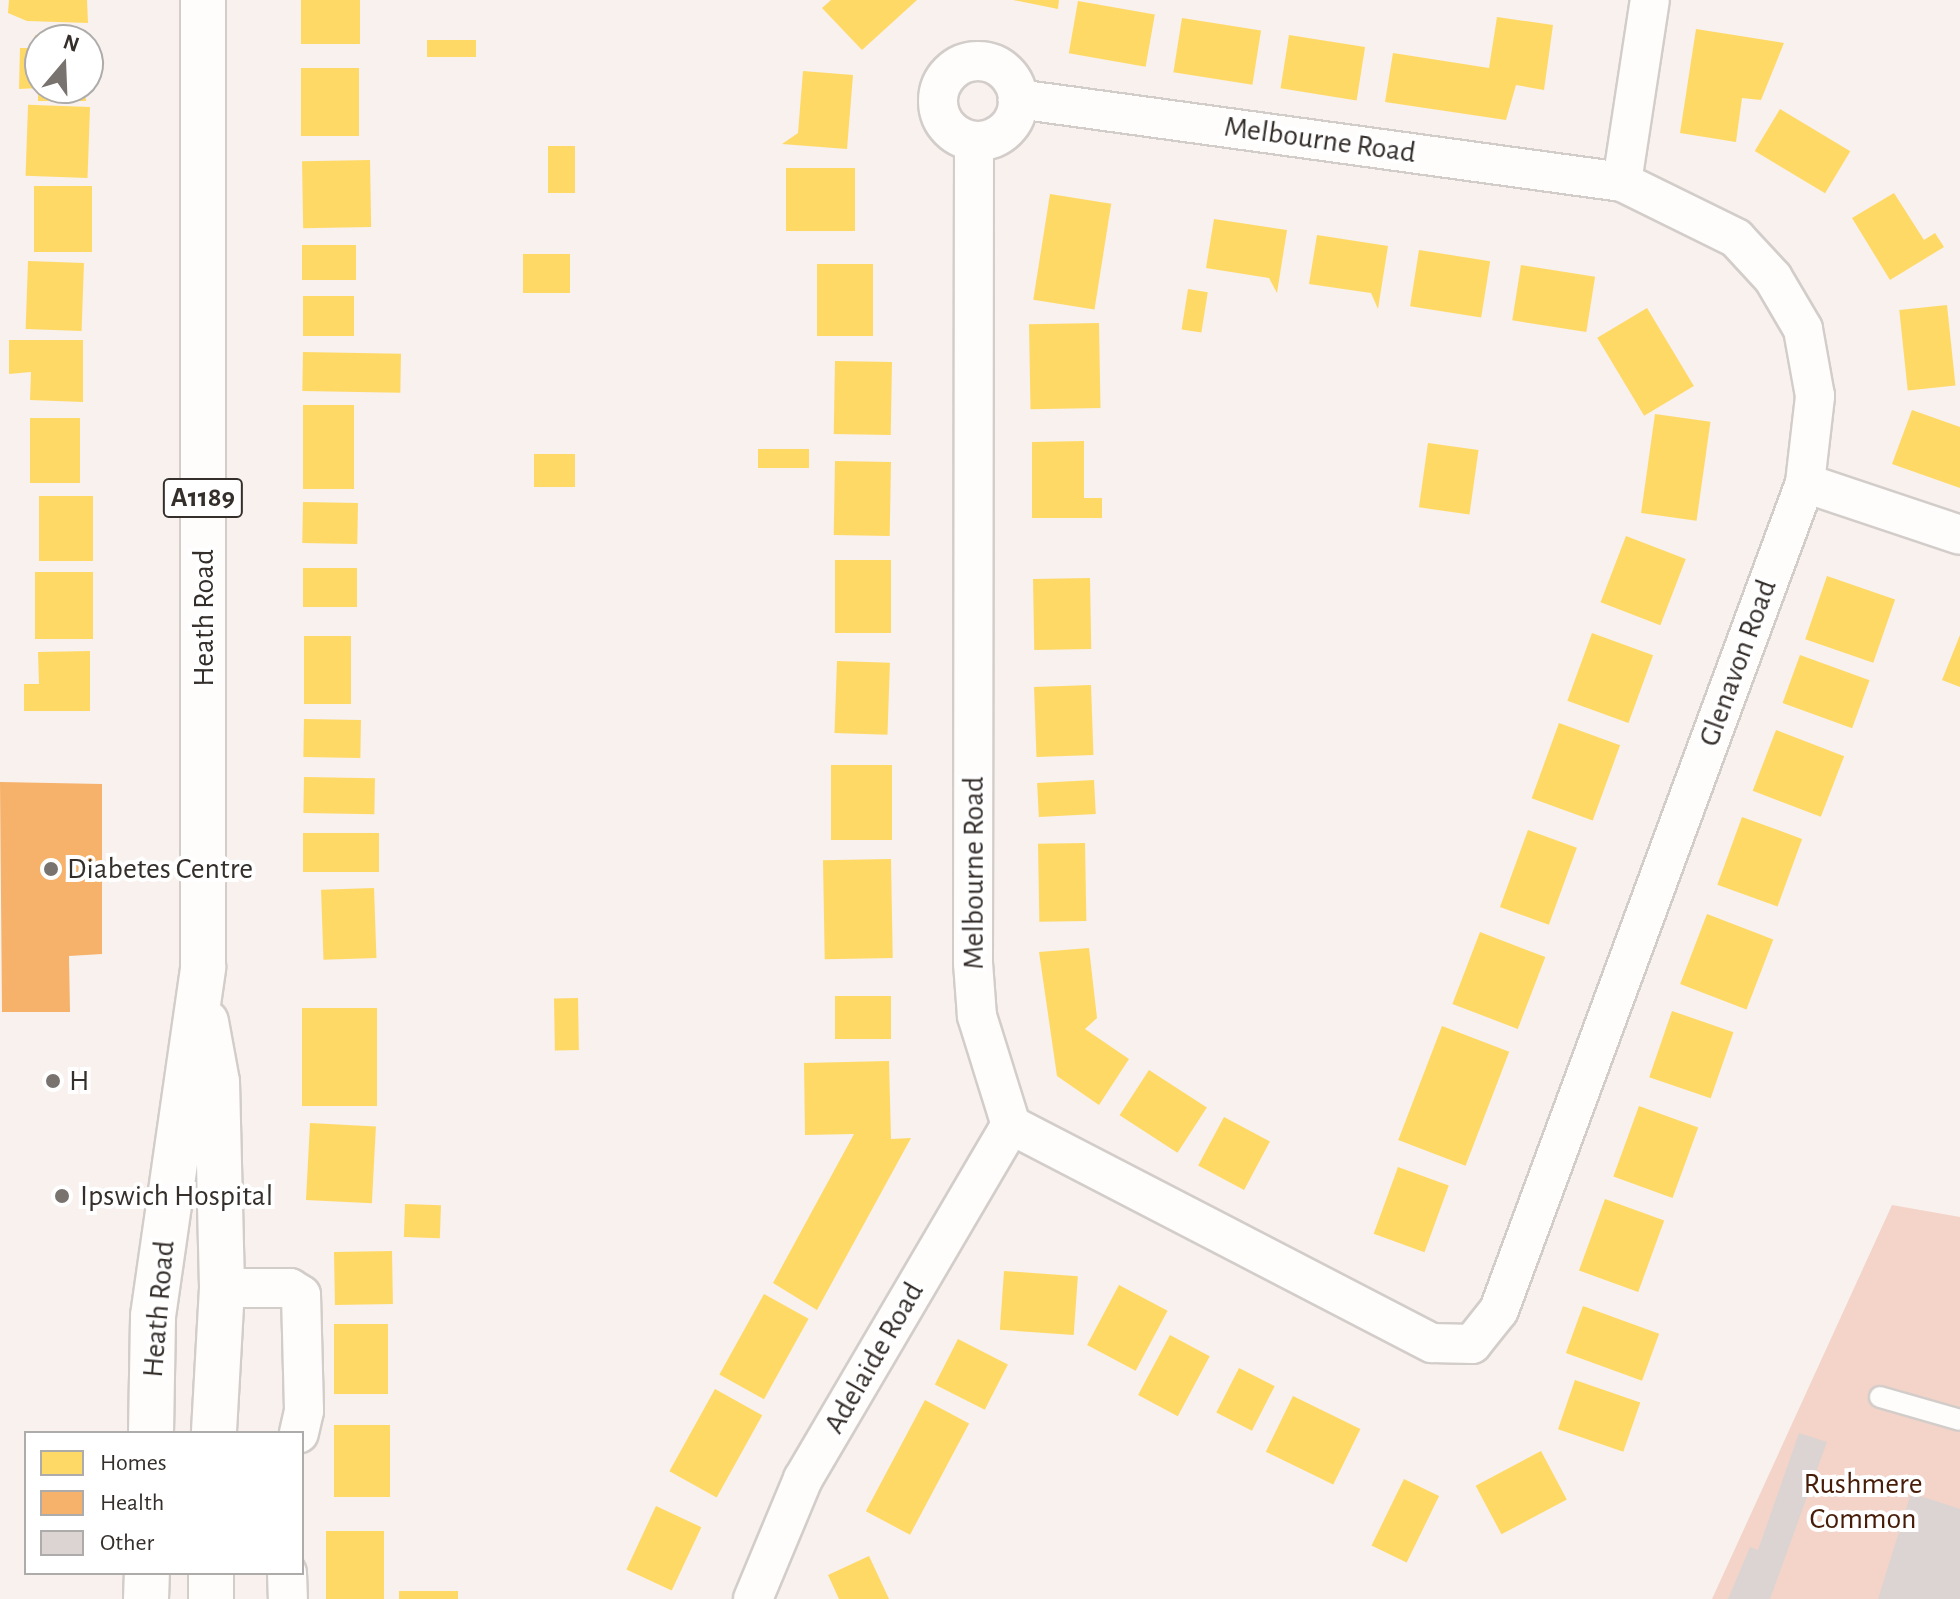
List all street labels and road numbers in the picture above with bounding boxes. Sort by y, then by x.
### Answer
street label: Melbourne Road [1222,109,1418,171]
road number: A1189 [161,474,245,522]
street label: Heath Road [186,549,222,687]
street label: Glenavon Road [1691,575,1785,751]
street label: Melbourne Road [956,776,992,970]
street label: Heath Road [135,1239,183,1379]
street label: Adelaide Road [816,1276,932,1440]

